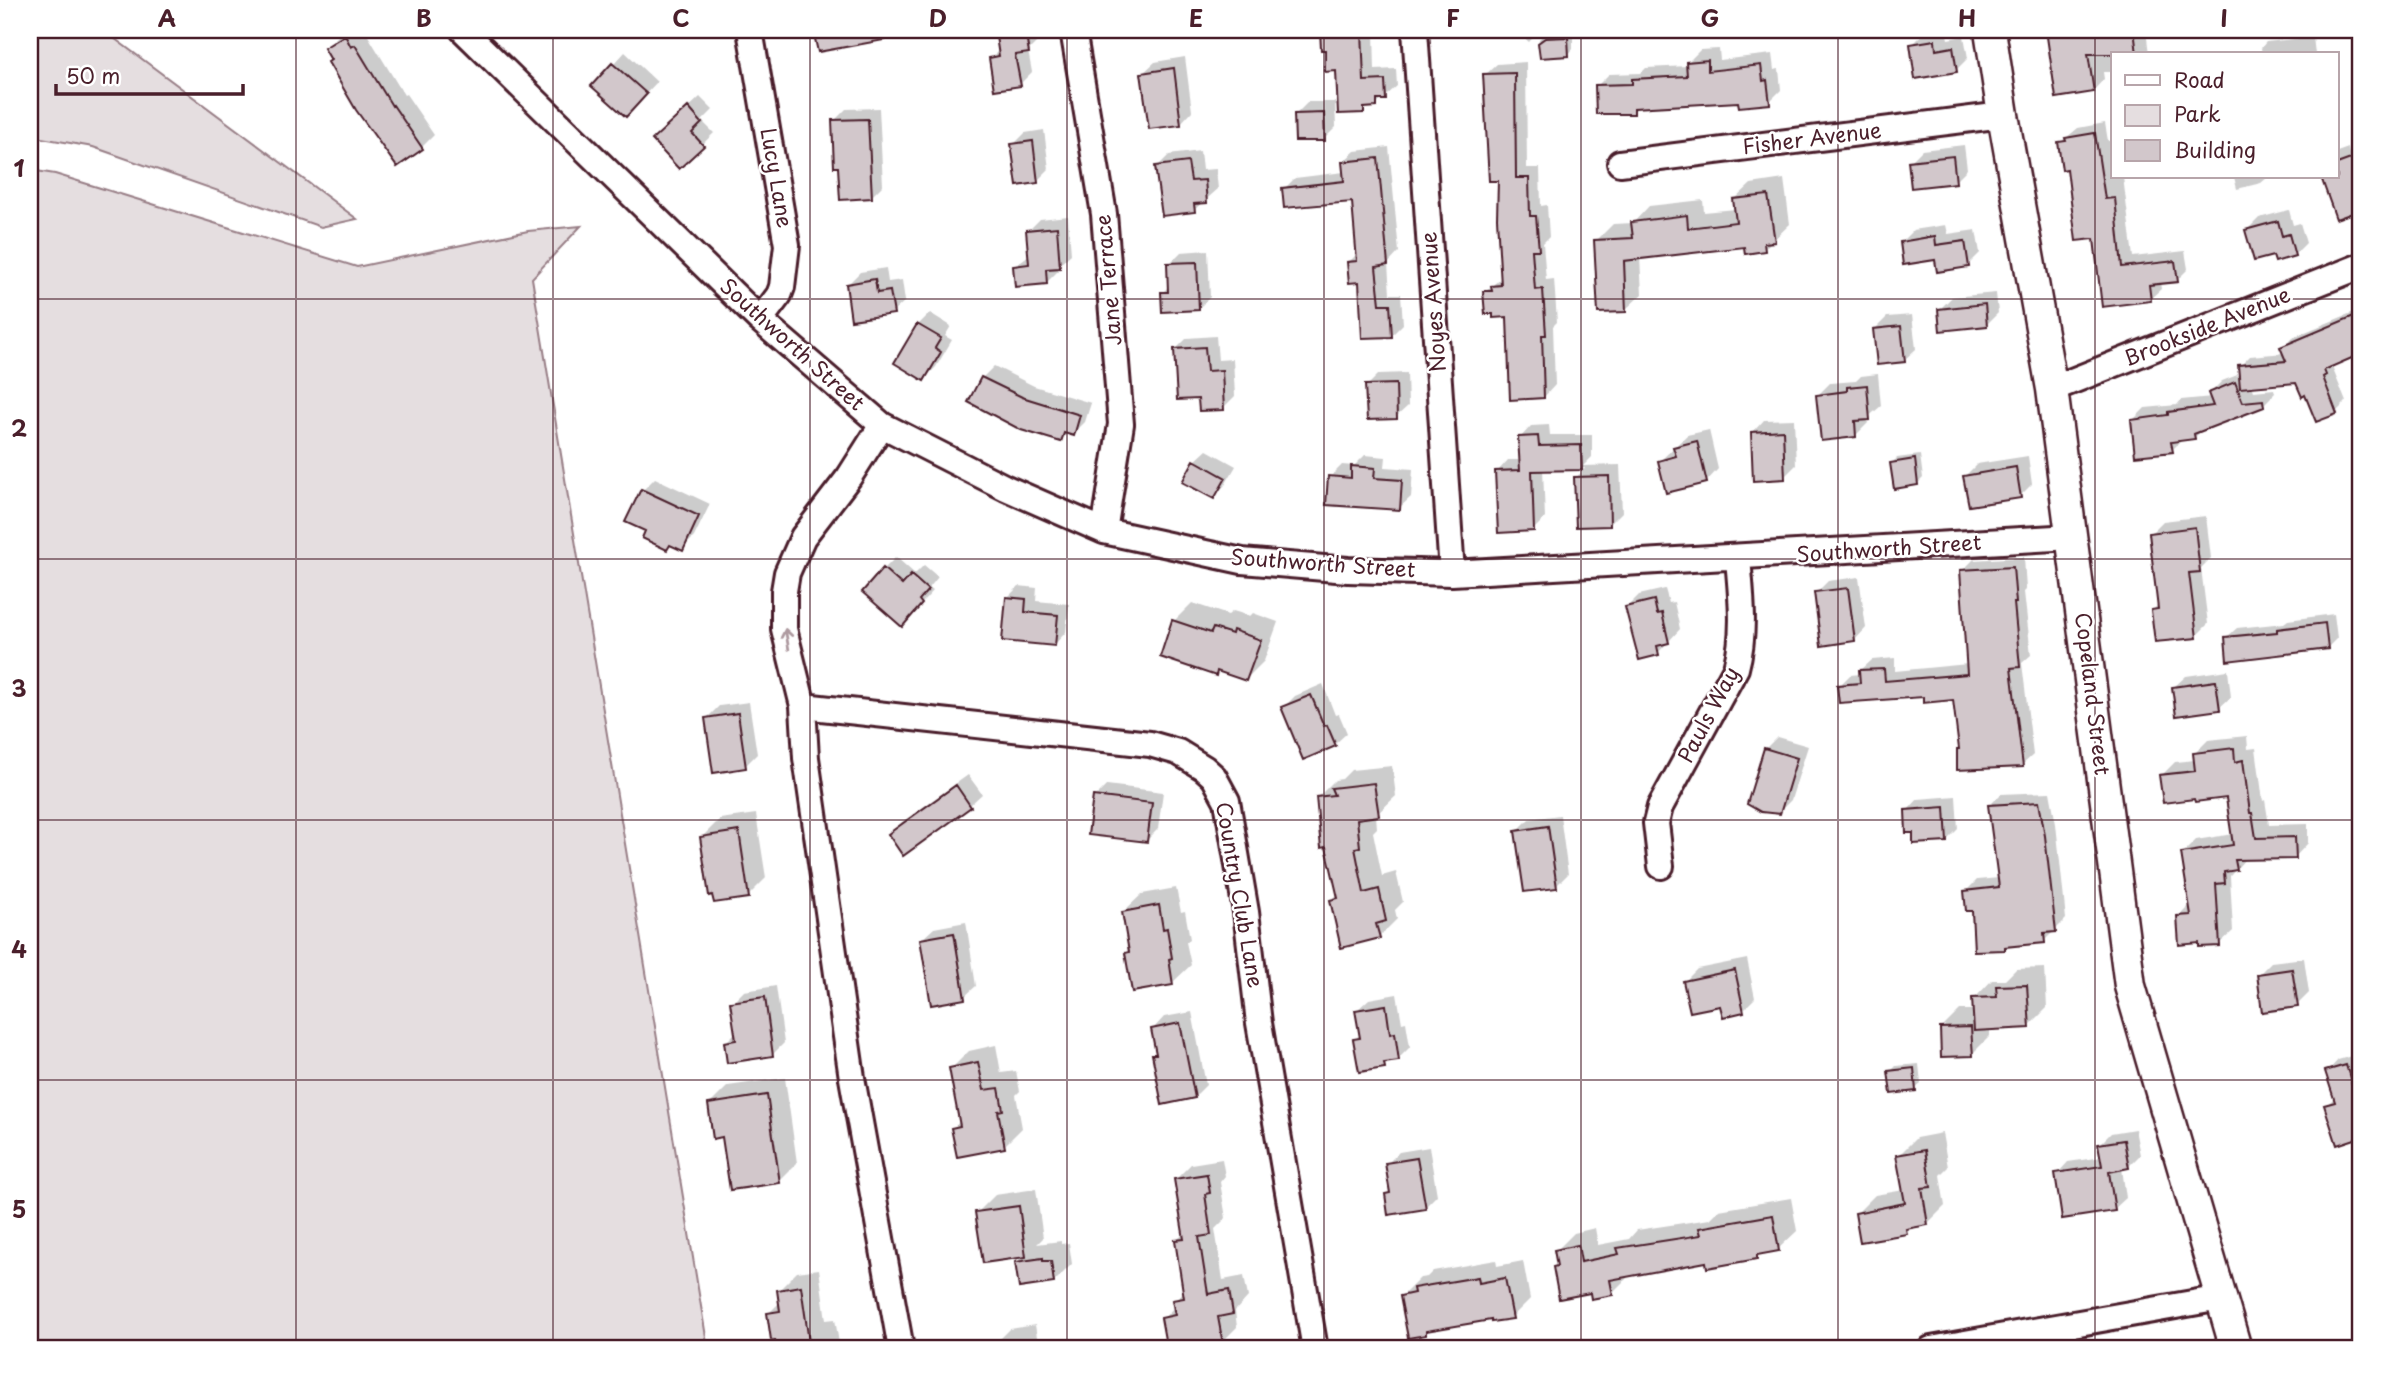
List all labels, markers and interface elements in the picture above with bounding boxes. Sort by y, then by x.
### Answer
text: A [158,0,176,35]
text: B [416,0,432,35]
text: C [672,0,690,35]
text: D [929,0,947,35]
text: E [1189,0,1203,35]
text: F [1446,0,1460,35]
text: G [1701,0,1719,35]
text: H [1958,0,1976,35]
text: I [2220,0,2228,35]
scale bar [56,52,243,96]
legend [2111,52,2338,178]
text: 50 m [66,59,120,91]
text: Road [2174,63,2225,95]
text: Park [2174,97,2221,129]
street label: Fisher Avenue [1740,113,1883,161]
street label: Lucy Lane [753,125,802,230]
text: Building [2174,133,2256,165]
text: 1 [14,150,25,185]
street label: Jane Terrace [1085,213,1129,347]
street label: Noyes Avenue [1411,231,1453,373]
street label: Southworth Street [714,270,873,417]
street label: Brookside Avenue [2118,277,2294,373]
text: 2 [11,410,27,445]
street label: Southworth Street [1796,525,1982,569]
street label: Southworth Street [1230,540,1416,584]
street label: Copeland Street [2068,611,2120,777]
one-way arrow [779,628,793,651]
street label: Pauls Way [1668,660,1746,768]
text: 3 [11,670,27,705]
street label: Country Club Lane [1209,799,1273,990]
text: 4 [11,931,27,966]
text: 5 [12,1191,26,1226]

